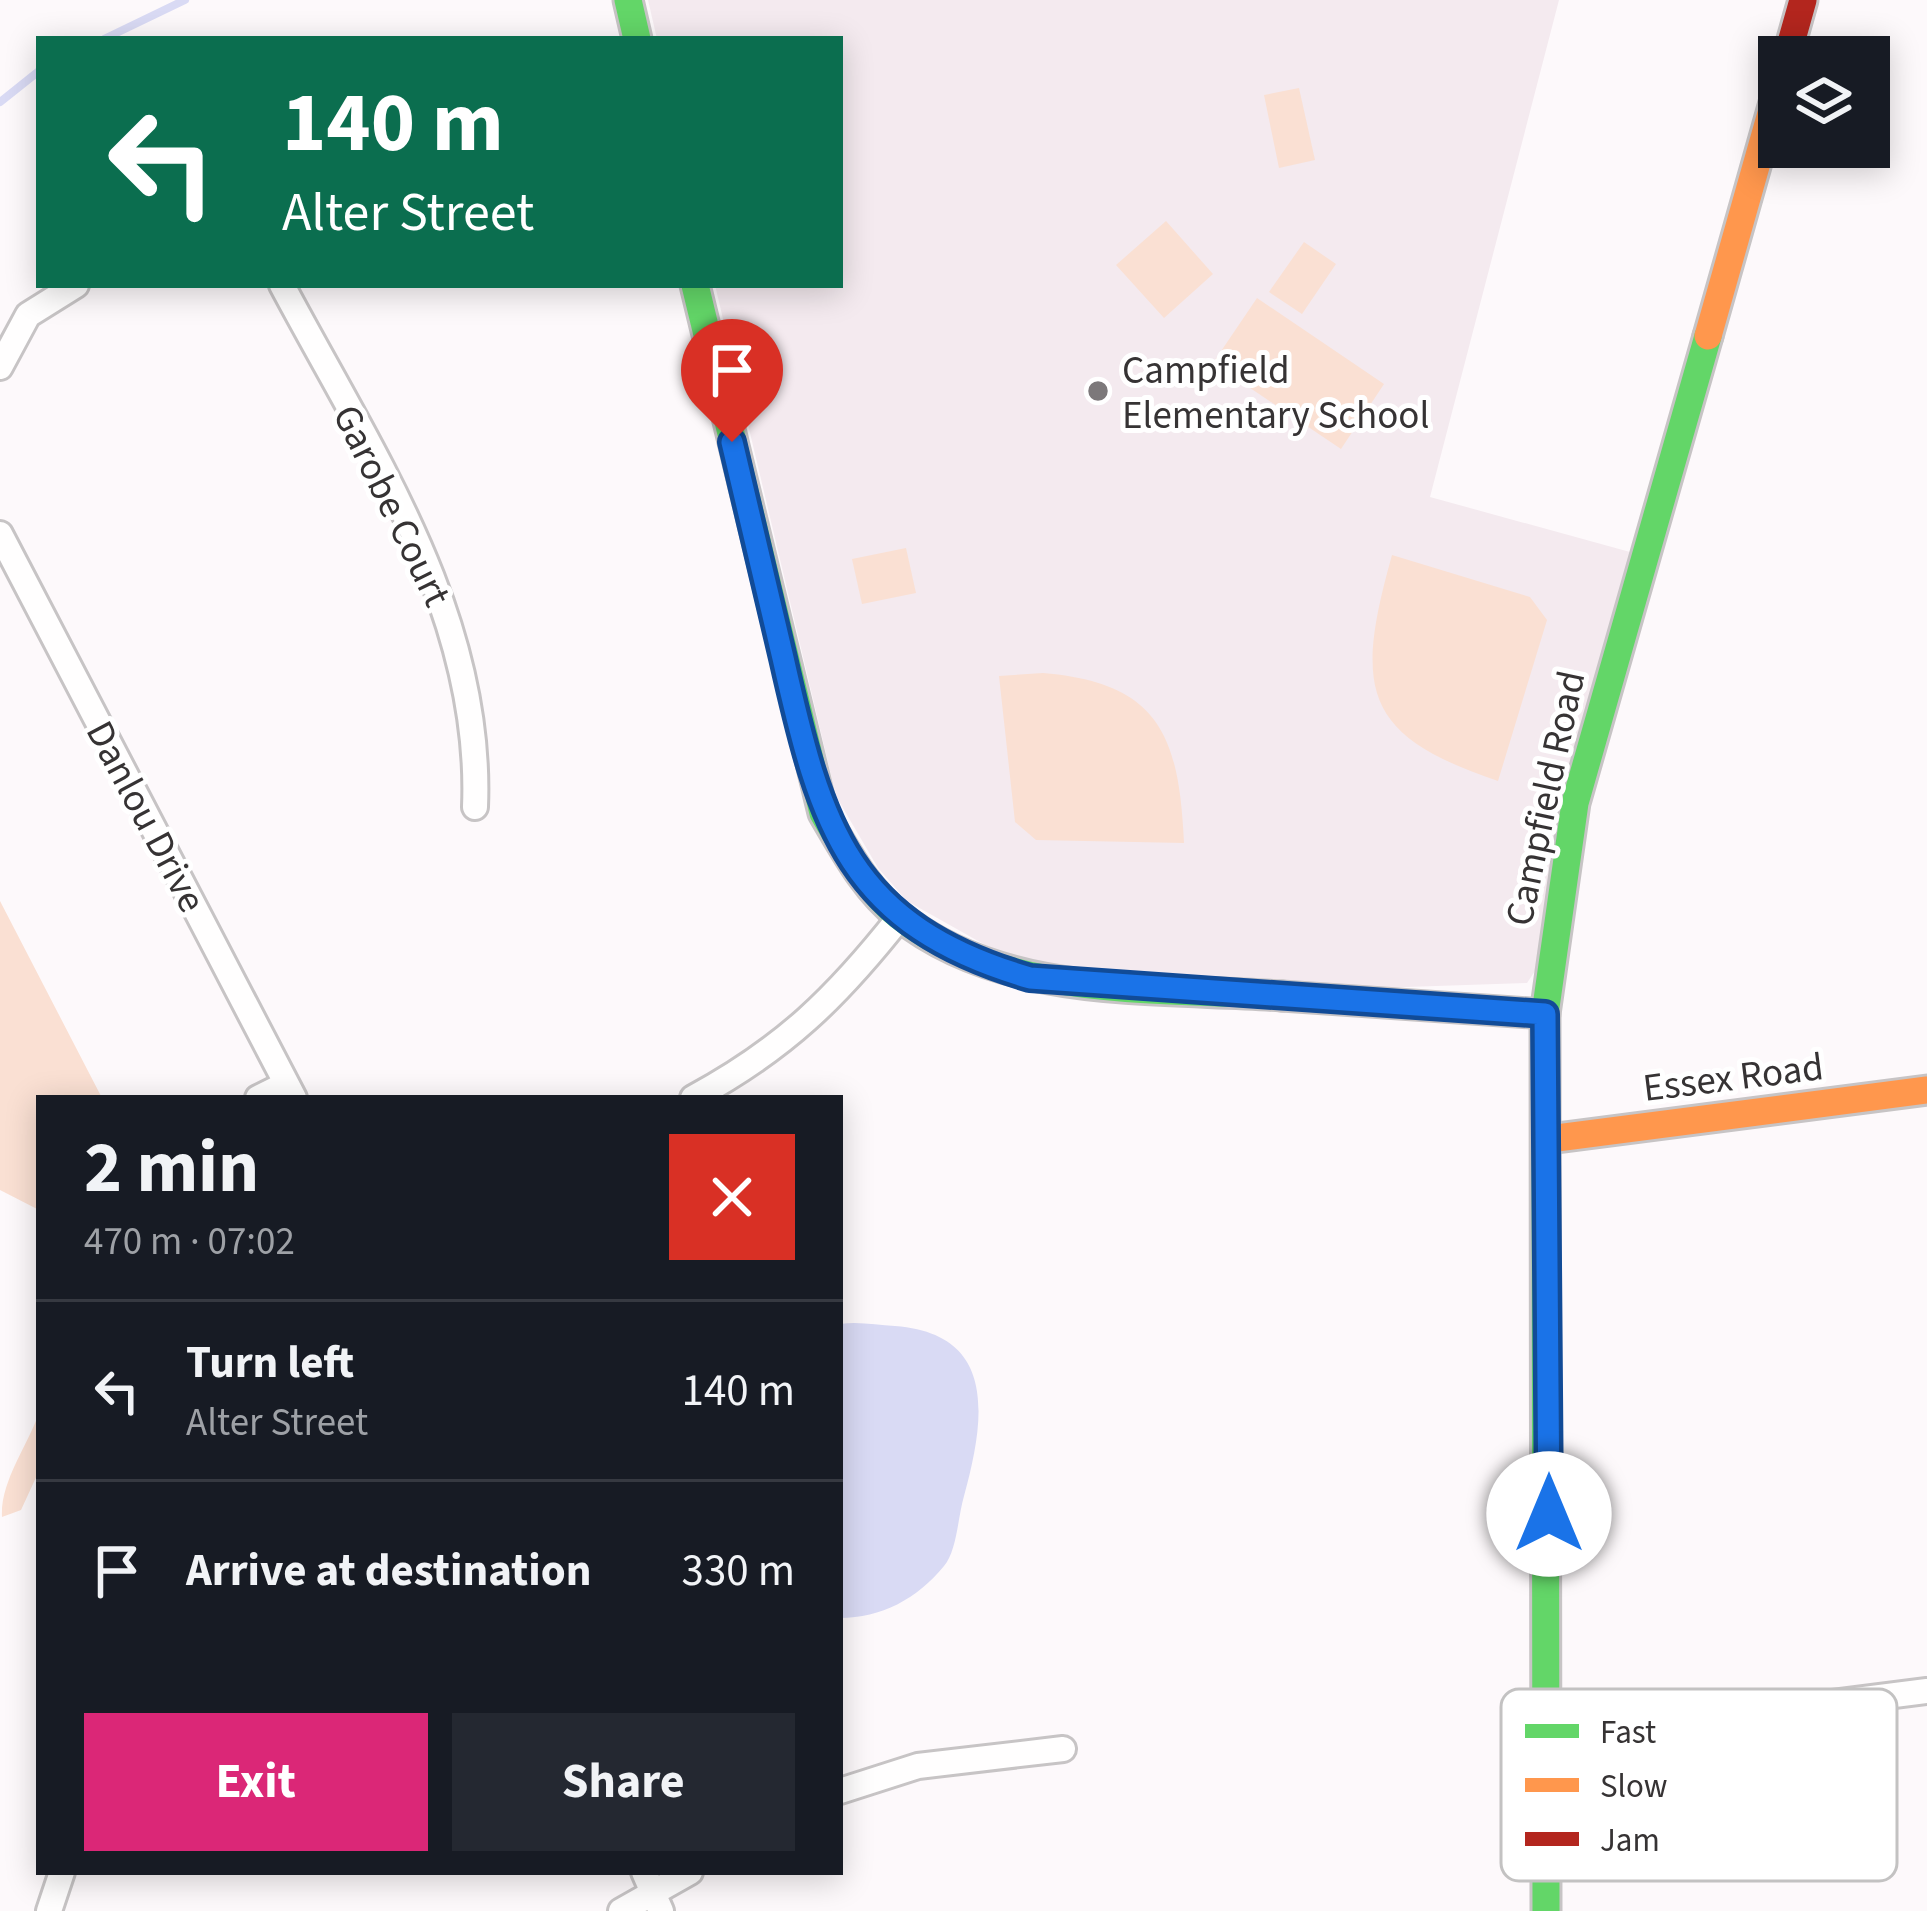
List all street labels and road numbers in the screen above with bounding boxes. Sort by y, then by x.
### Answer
street label: Garobe Court [318,396,464,616]
street label: Campfield Road [1492,666,1600,931]
street label: Danlou Drive [71,711,219,923]
street label: Essex Road [1640,1039,1827,1117]

